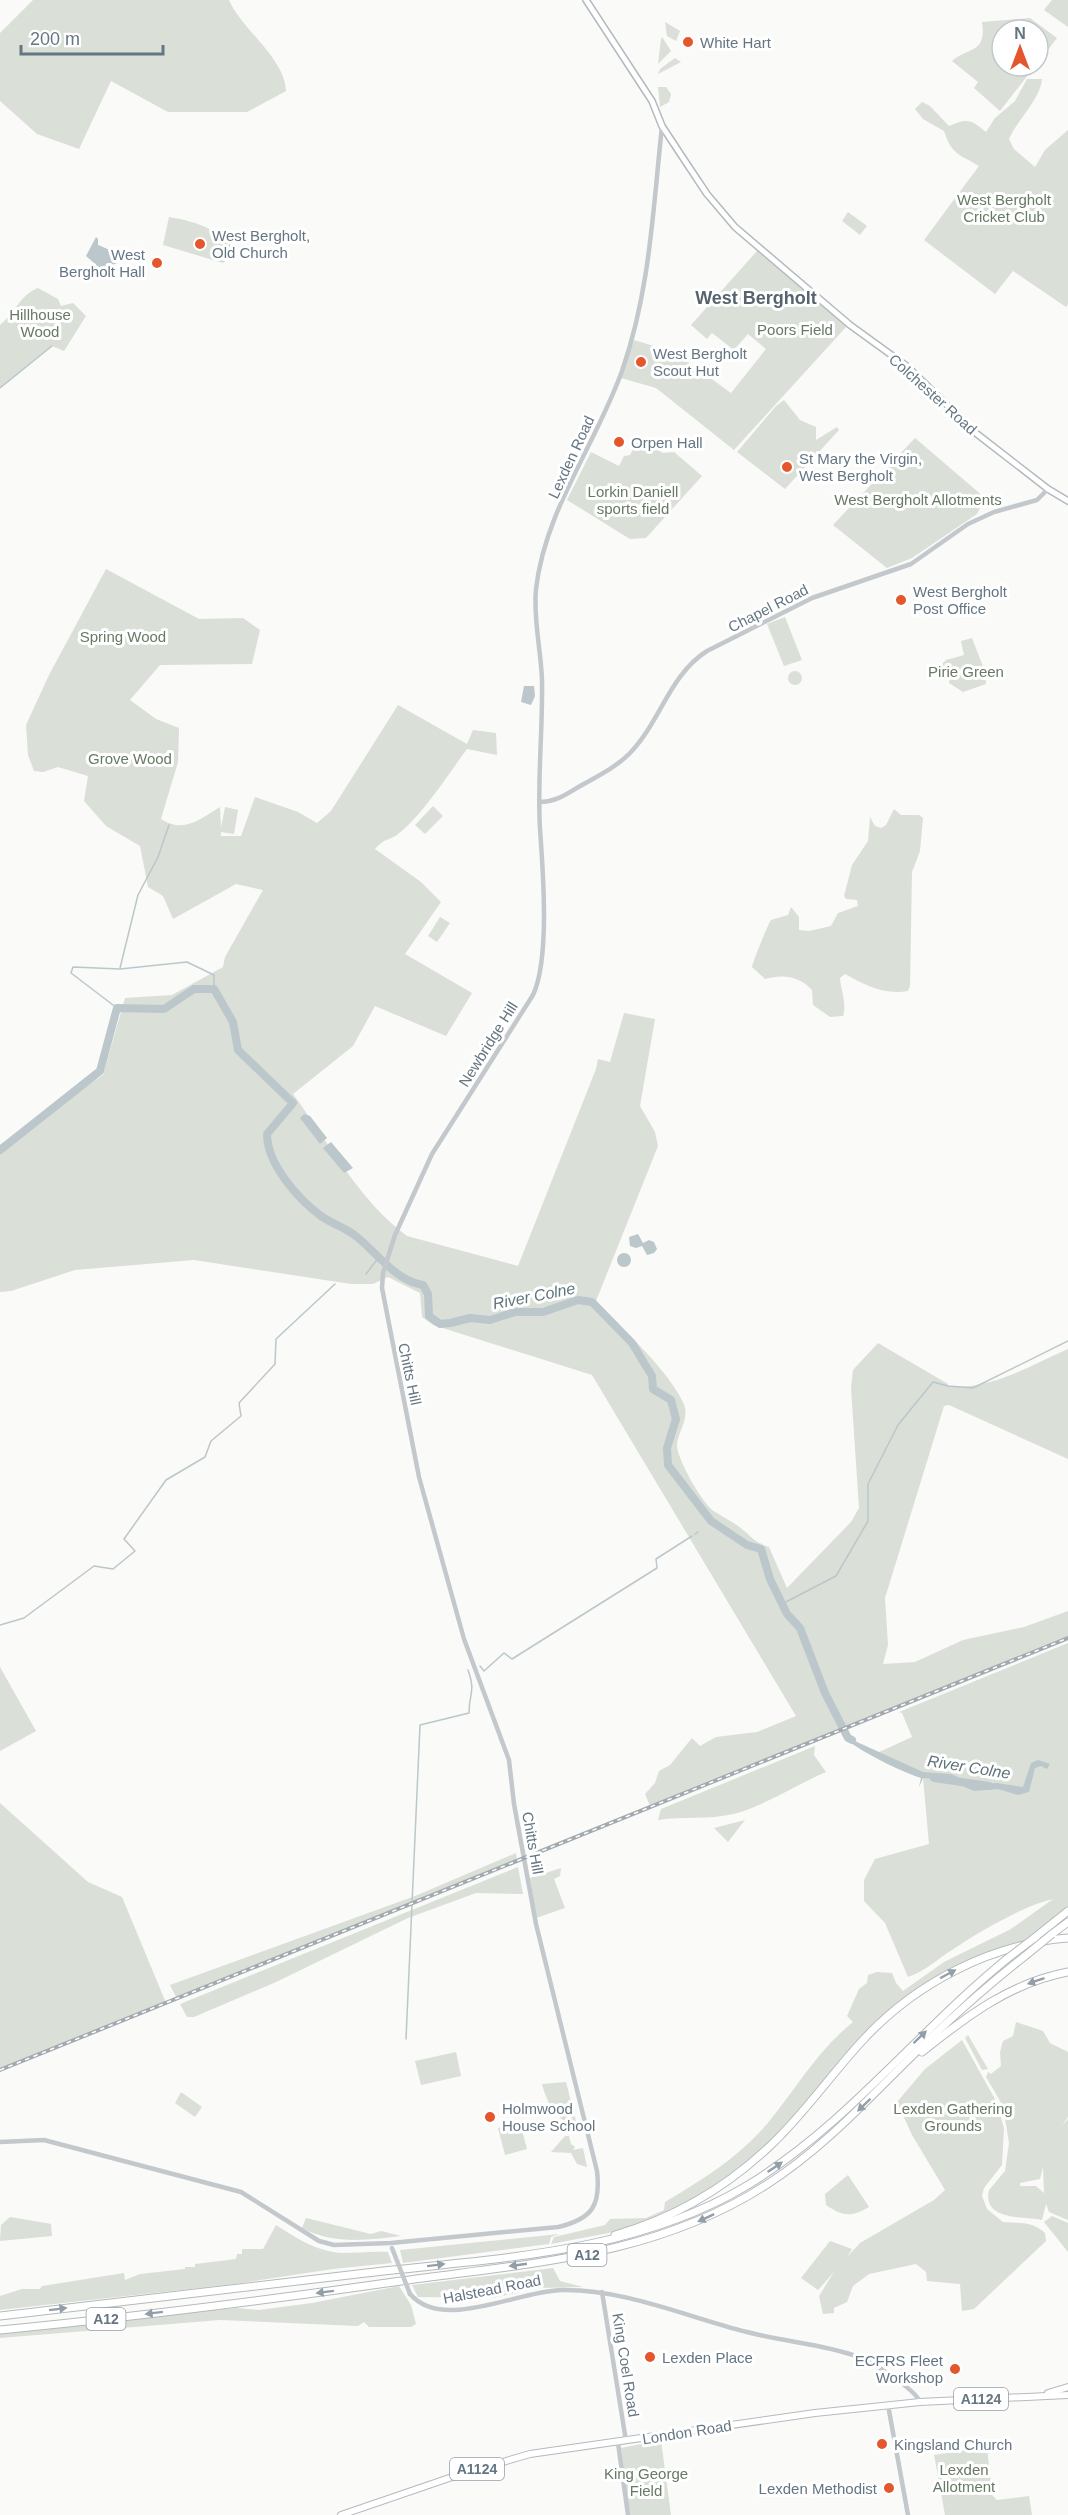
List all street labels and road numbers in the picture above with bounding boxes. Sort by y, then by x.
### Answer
street label: Colchester Road [886,350,980,438]
street label: Lexden Road [544,413,598,501]
street label: Chapel Road [725,581,811,635]
street label: Newbridge Hill [455,998,521,1090]
street label: Chitts Hill [395,1341,425,1407]
street label: Chitts Hill [519,1810,547,1876]
road number: A12 [568,2244,606,2266]
street label: Halstead Road [442,2271,542,2307]
road number: A12 [86,2308,126,2330]
street label: King Coel Road [609,2312,643,2418]
road number: A1124 [954,2388,1008,2410]
street label: London Road [641,2417,733,2447]
road number: A1124 [450,2458,504,2480]

